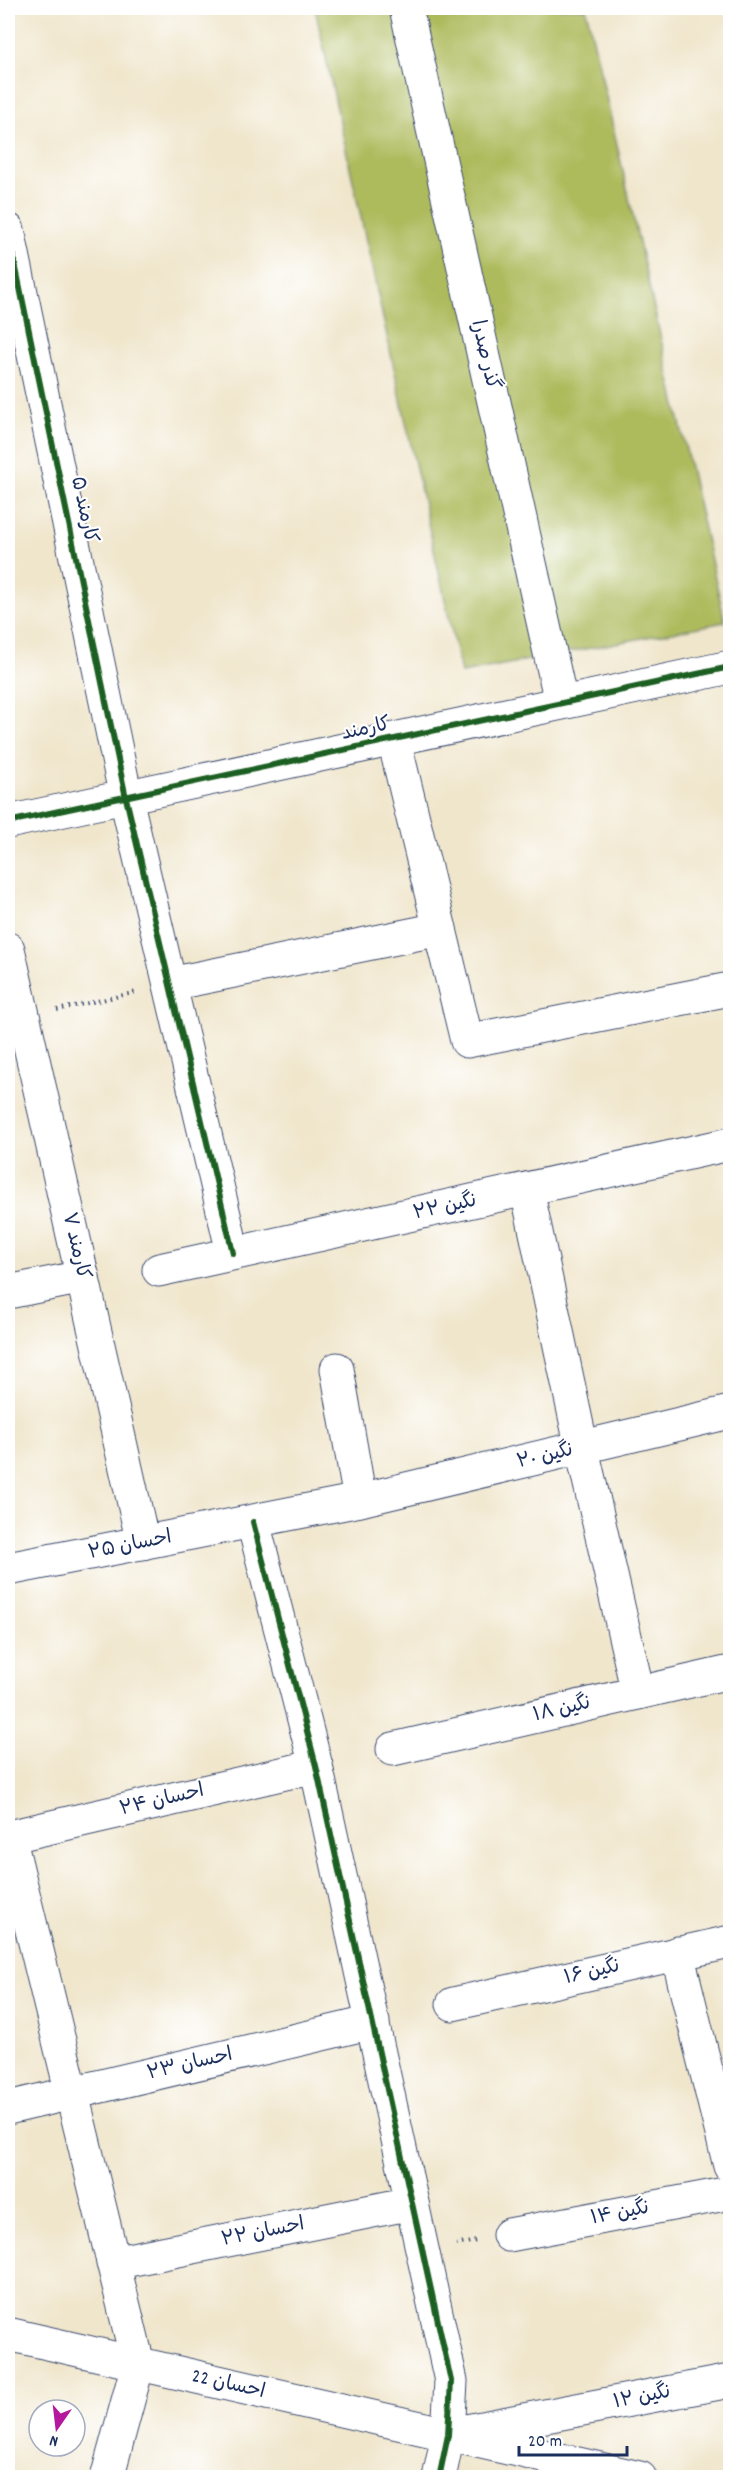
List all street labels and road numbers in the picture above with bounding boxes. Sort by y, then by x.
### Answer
street label: گذر صدرا [462,317,506,393]
street label: کارمند ۵ [62,474,104,546]
street label: کارمند [339,711,393,749]
street label: نگین ۲۲ [411,1188,479,1228]
street label: کارمند ۷ [54,1210,96,1282]
street label: نگین ۲۰ [514,1437,576,1477]
street label: احسان ۲۵ [86,1524,174,1568]
street label: نگین ۱۸ [530,1690,594,1730]
street label: احسان ۲۴ [117,1778,207,1824]
street label: نگین ۱۶ [561,1953,623,1993]
street label: احسان ۲۳ [144,2042,236,2088]
street label: نگین ۱۴ [588,2195,652,2233]
street label: احسان ۲۲ [219,2211,307,2255]
street label: احسان 22 [188,2363,268,2407]
street label: نگین ۱۲ [611,2379,673,2417]

